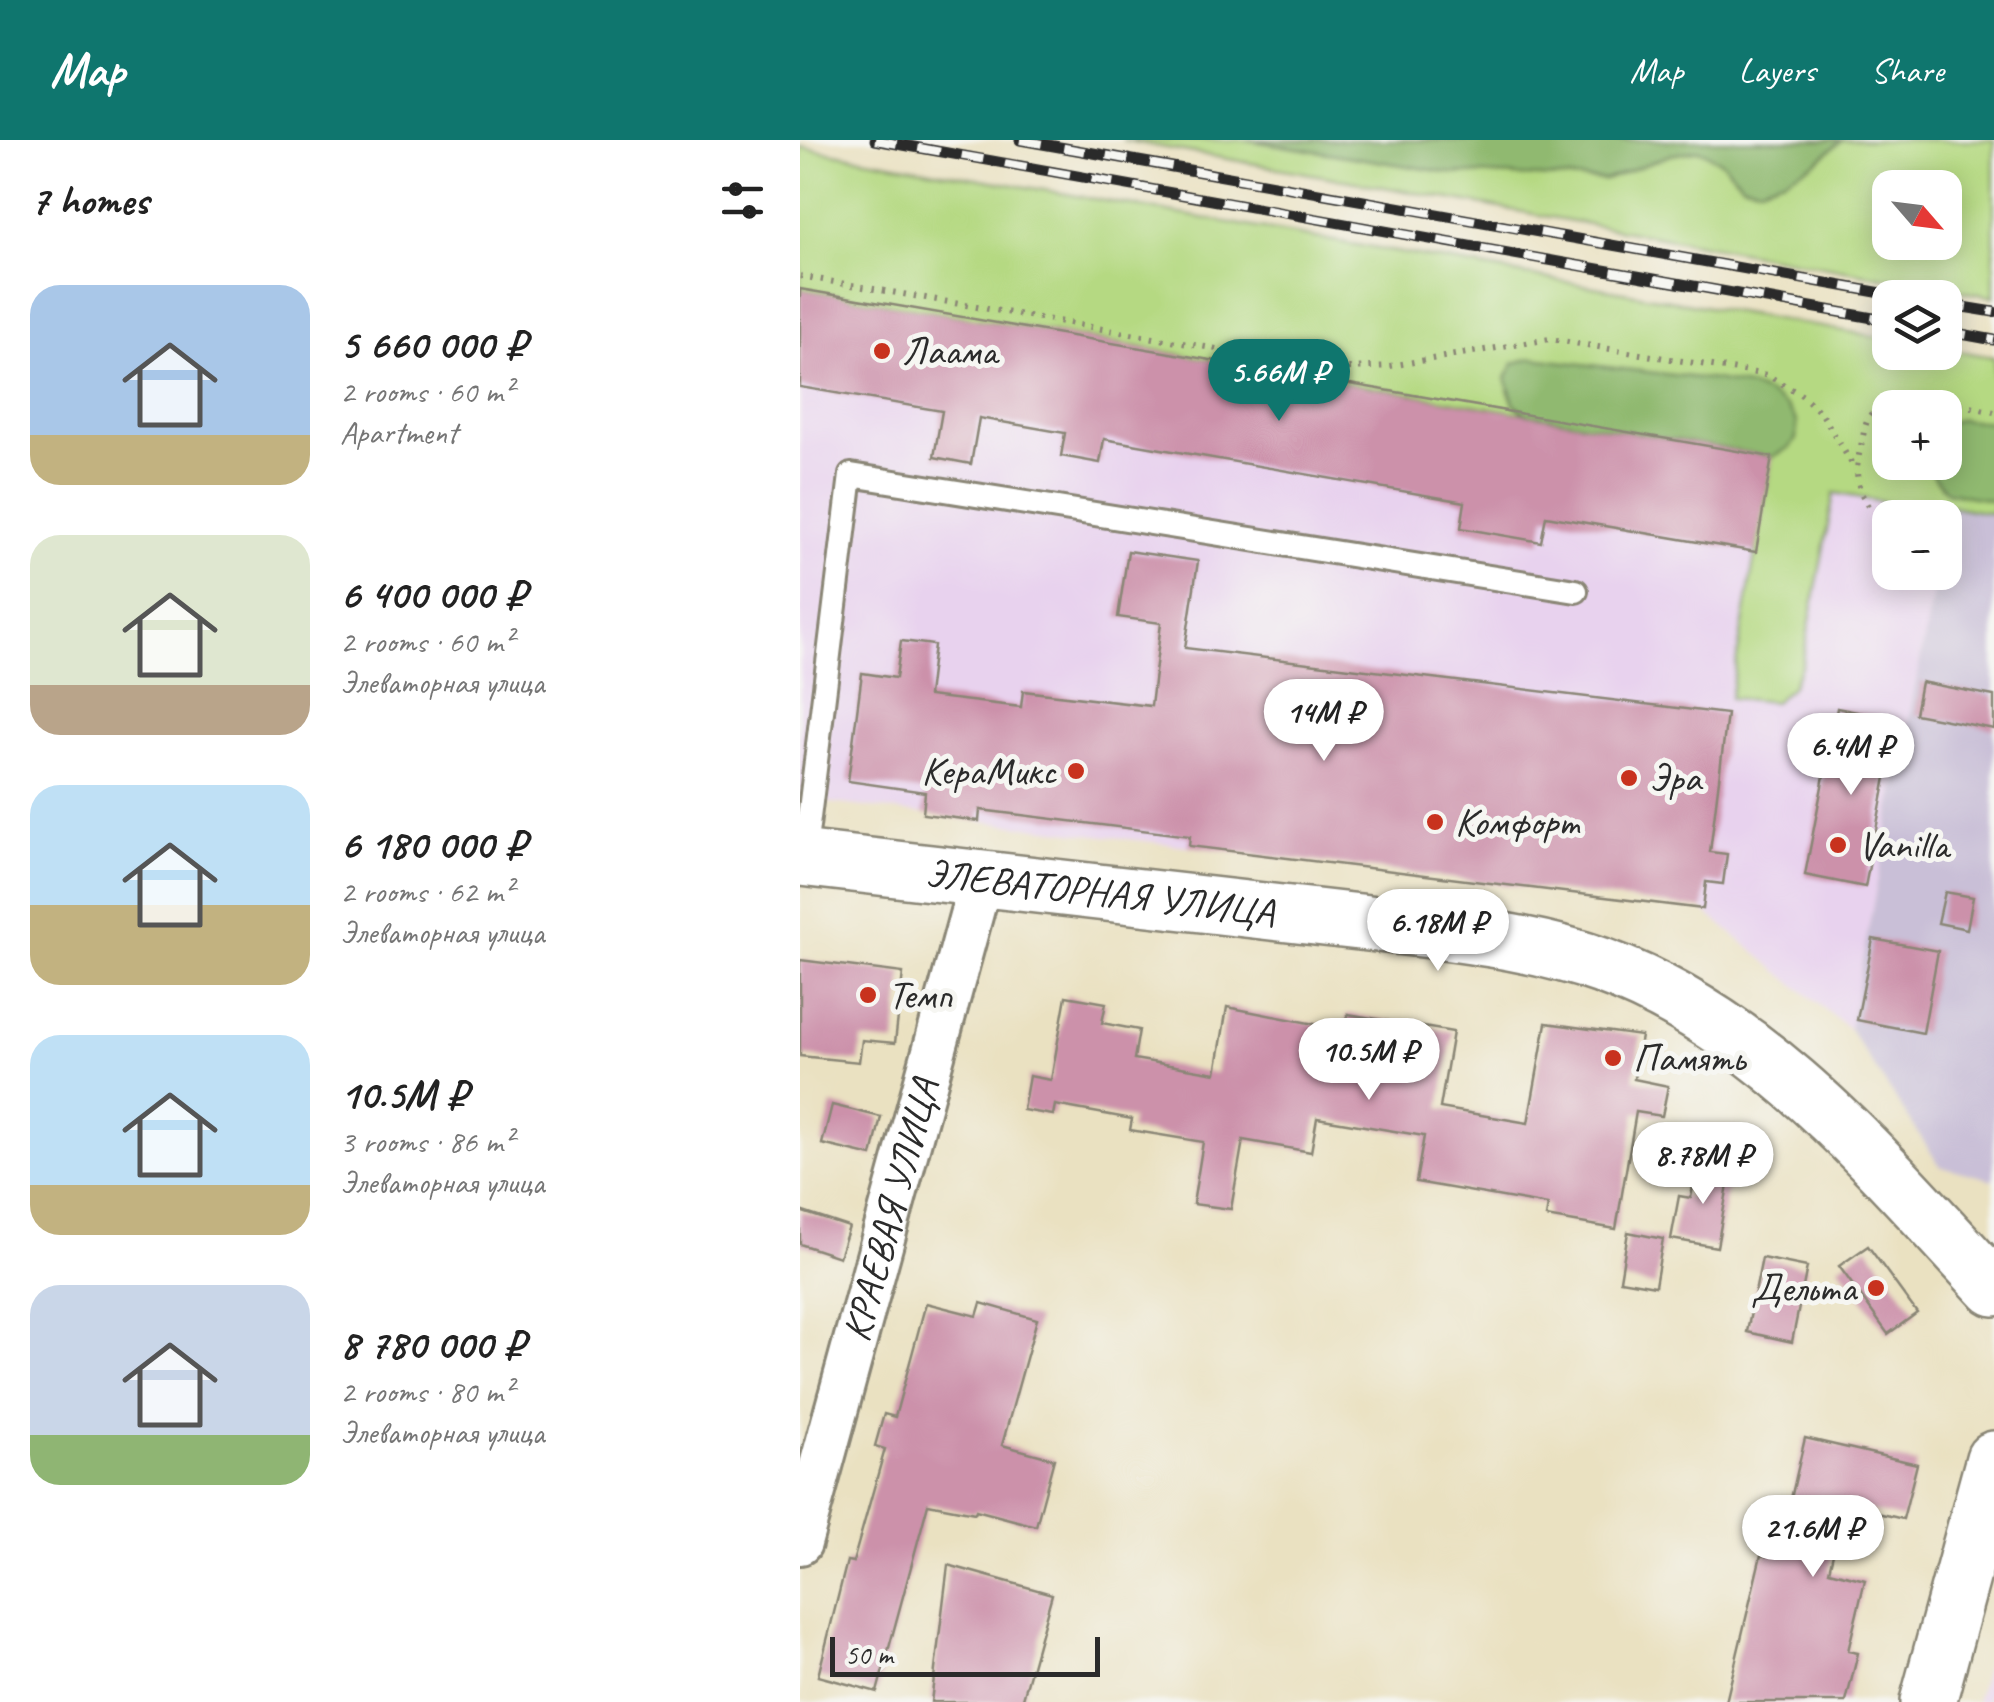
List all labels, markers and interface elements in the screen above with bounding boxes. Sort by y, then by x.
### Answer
text: Map [50,40,125,100]
text: Map [1630,48,1683,93]
text: Layers [1738,48,1816,93]
text: Share [1871,48,1944,93]
north arrow [1872,170,1962,260]
map controls [1872,170,1962,590]
icon: filters [715,173,770,228]
text: 7 homes [30,174,148,227]
button: layers [1872,280,1962,370]
text: 5 660 000 ₽ [340,318,526,371]
icon: home [110,325,230,445]
place label: Лаама [902,326,1001,376]
pin: 5.66M ₽ [1187,339,1371,424]
marker: Лаама [871,340,893,362]
text: 5.66M ₽ [1230,351,1328,392]
text: 2 rooms · 60 m² [340,371,513,412]
button: + [1872,390,1962,480]
text: Apartment [340,412,458,453]
button: − [1872,500,1962,590]
text: 6 400 000 ₽ [340,568,525,621]
icon: home [110,575,230,695]
text: 2 rooms · 60 m² [340,621,513,662]
text: Элеваторная улица [340,662,544,703]
pin: 14M ₽ [1254,679,1394,764]
text: 14M ₽ [1286,691,1362,732]
pin: 6.4M ₽ [1770,713,1932,798]
text: 6.4M ₽ [1809,725,1893,766]
place label: КераМикс [921,746,1057,796]
place label: Эра [1649,753,1703,803]
marker: КераМикс [1065,760,1087,782]
marker: Эра [1618,767,1640,789]
place label: Комфорт [1455,797,1581,847]
marker: Комфорт [1424,811,1446,833]
text: 6 180 000 ₽ [340,818,525,871]
place label: Vanilla [1858,820,1952,870]
icon: home [110,825,230,945]
marker: Vanilla [1827,834,1849,856]
street label: ЭЛЕВАТОРНАЯ УЛИЦА [923,848,1278,937]
text: 2 rooms · 62 m² [340,871,513,912]
pin: 6.18M ₽ [1346,889,1530,974]
text: 6.18M ₽ [1389,901,1487,942]
text: Элеваторная улица [340,912,544,953]
place label: Темп [888,970,953,1020]
marker: Темп [857,984,879,1006]
pin: 10.5M ₽ [1277,1018,1461,1103]
text: 10.5M ₽ [1321,1030,1417,1071]
place label: Память [1633,1033,1747,1083]
marker: Память [1602,1047,1624,1069]
text: 10.5M ₽ [340,1068,467,1121]
street label: КРАЕВАЯ УЛИЦА [831,1072,951,1347]
icon: home [110,1075,230,1195]
text: 3 rooms · 86 m² [340,1121,513,1162]
pin: 8.78M ₽ [1611,1122,1795,1207]
text: 8.78M ₽ [1654,1134,1752,1175]
text: Элеваторная улица [340,1162,544,1203]
place label: Дельта [1751,1263,1859,1313]
marker: Дельта [1865,1277,1887,1299]
text: 8 780 000 ₽ [340,1318,524,1371]
icon: home [110,1325,230,1445]
text: 2 rooms · 80 m² [340,1371,513,1412]
text: Элеваторная улица [340,1412,544,1453]
pin: 21.6M ₽ [1721,1495,1905,1580]
text: 21.6M ₽ [1764,1507,1862,1548]
scale bar [830,1632,1100,1676]
text: 50 m [845,1637,893,1672]

